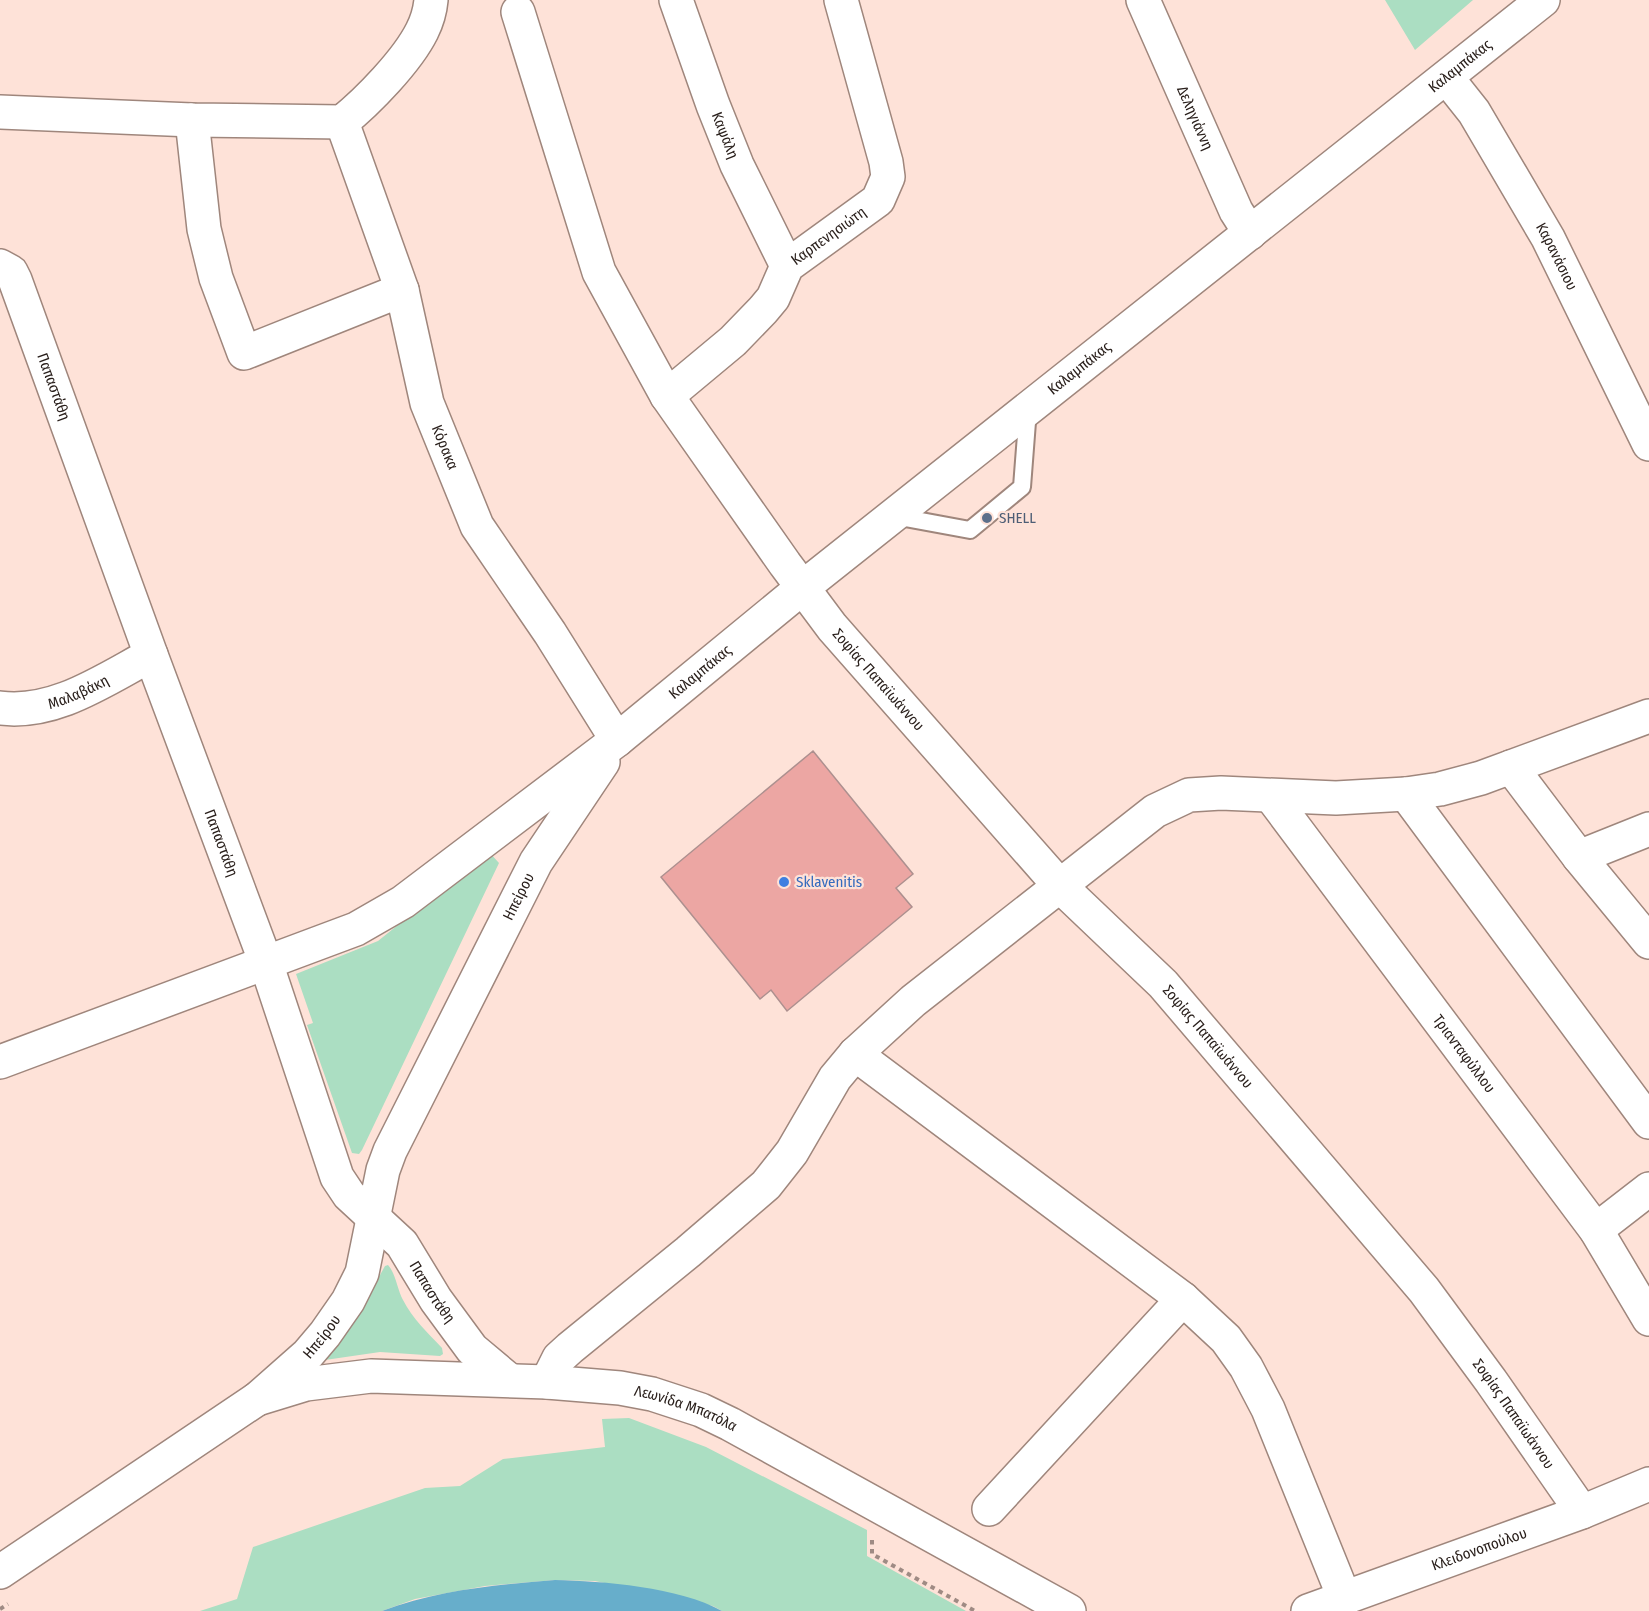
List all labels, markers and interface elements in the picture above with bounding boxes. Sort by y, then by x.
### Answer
street label: Καλαμπάκας [1425,35,1496,96]
street label: Δεληγιάννη [1173,83,1217,153]
street label: Καψάλη [708,109,743,161]
street label: Καρπενησιώτη [788,203,870,269]
street label: Καρανάσιου [1532,219,1581,293]
street label: Καλαμπάκας [1044,337,1115,399]
street label: Παπαστάθη [33,351,74,423]
street label: Κόρακα [428,422,462,472]
place label: SHELL [999,509,1036,527]
marker: SHELL [980,511,994,525]
street label: Σοφίας Παπαϊωάννου [829,625,928,735]
street label: Καλαμπάκας [665,641,735,703]
street label: Μαλαβάκη [46,671,112,713]
street label: Παπαστάθη [200,807,242,879]
street label: Ηπείρου [499,870,538,923]
place label: Sklavenitis [796,873,862,891]
marker: Sklavenitis [777,875,791,889]
street label: Σοφίας Παπαϊωάννου [1159,981,1257,1092]
street label: Τριανταφύλλου [1429,1011,1499,1096]
street label: Παπαστάθη [405,1258,459,1327]
street label: Ηπείρου [299,1311,345,1362]
street label: Σοφίας Παπαϊωάννου [1469,1355,1558,1472]
street label: Λεωνίδα Μπατόλα [633,1382,740,1435]
street label: Κλειδονοπούλου [1429,1524,1529,1575]

